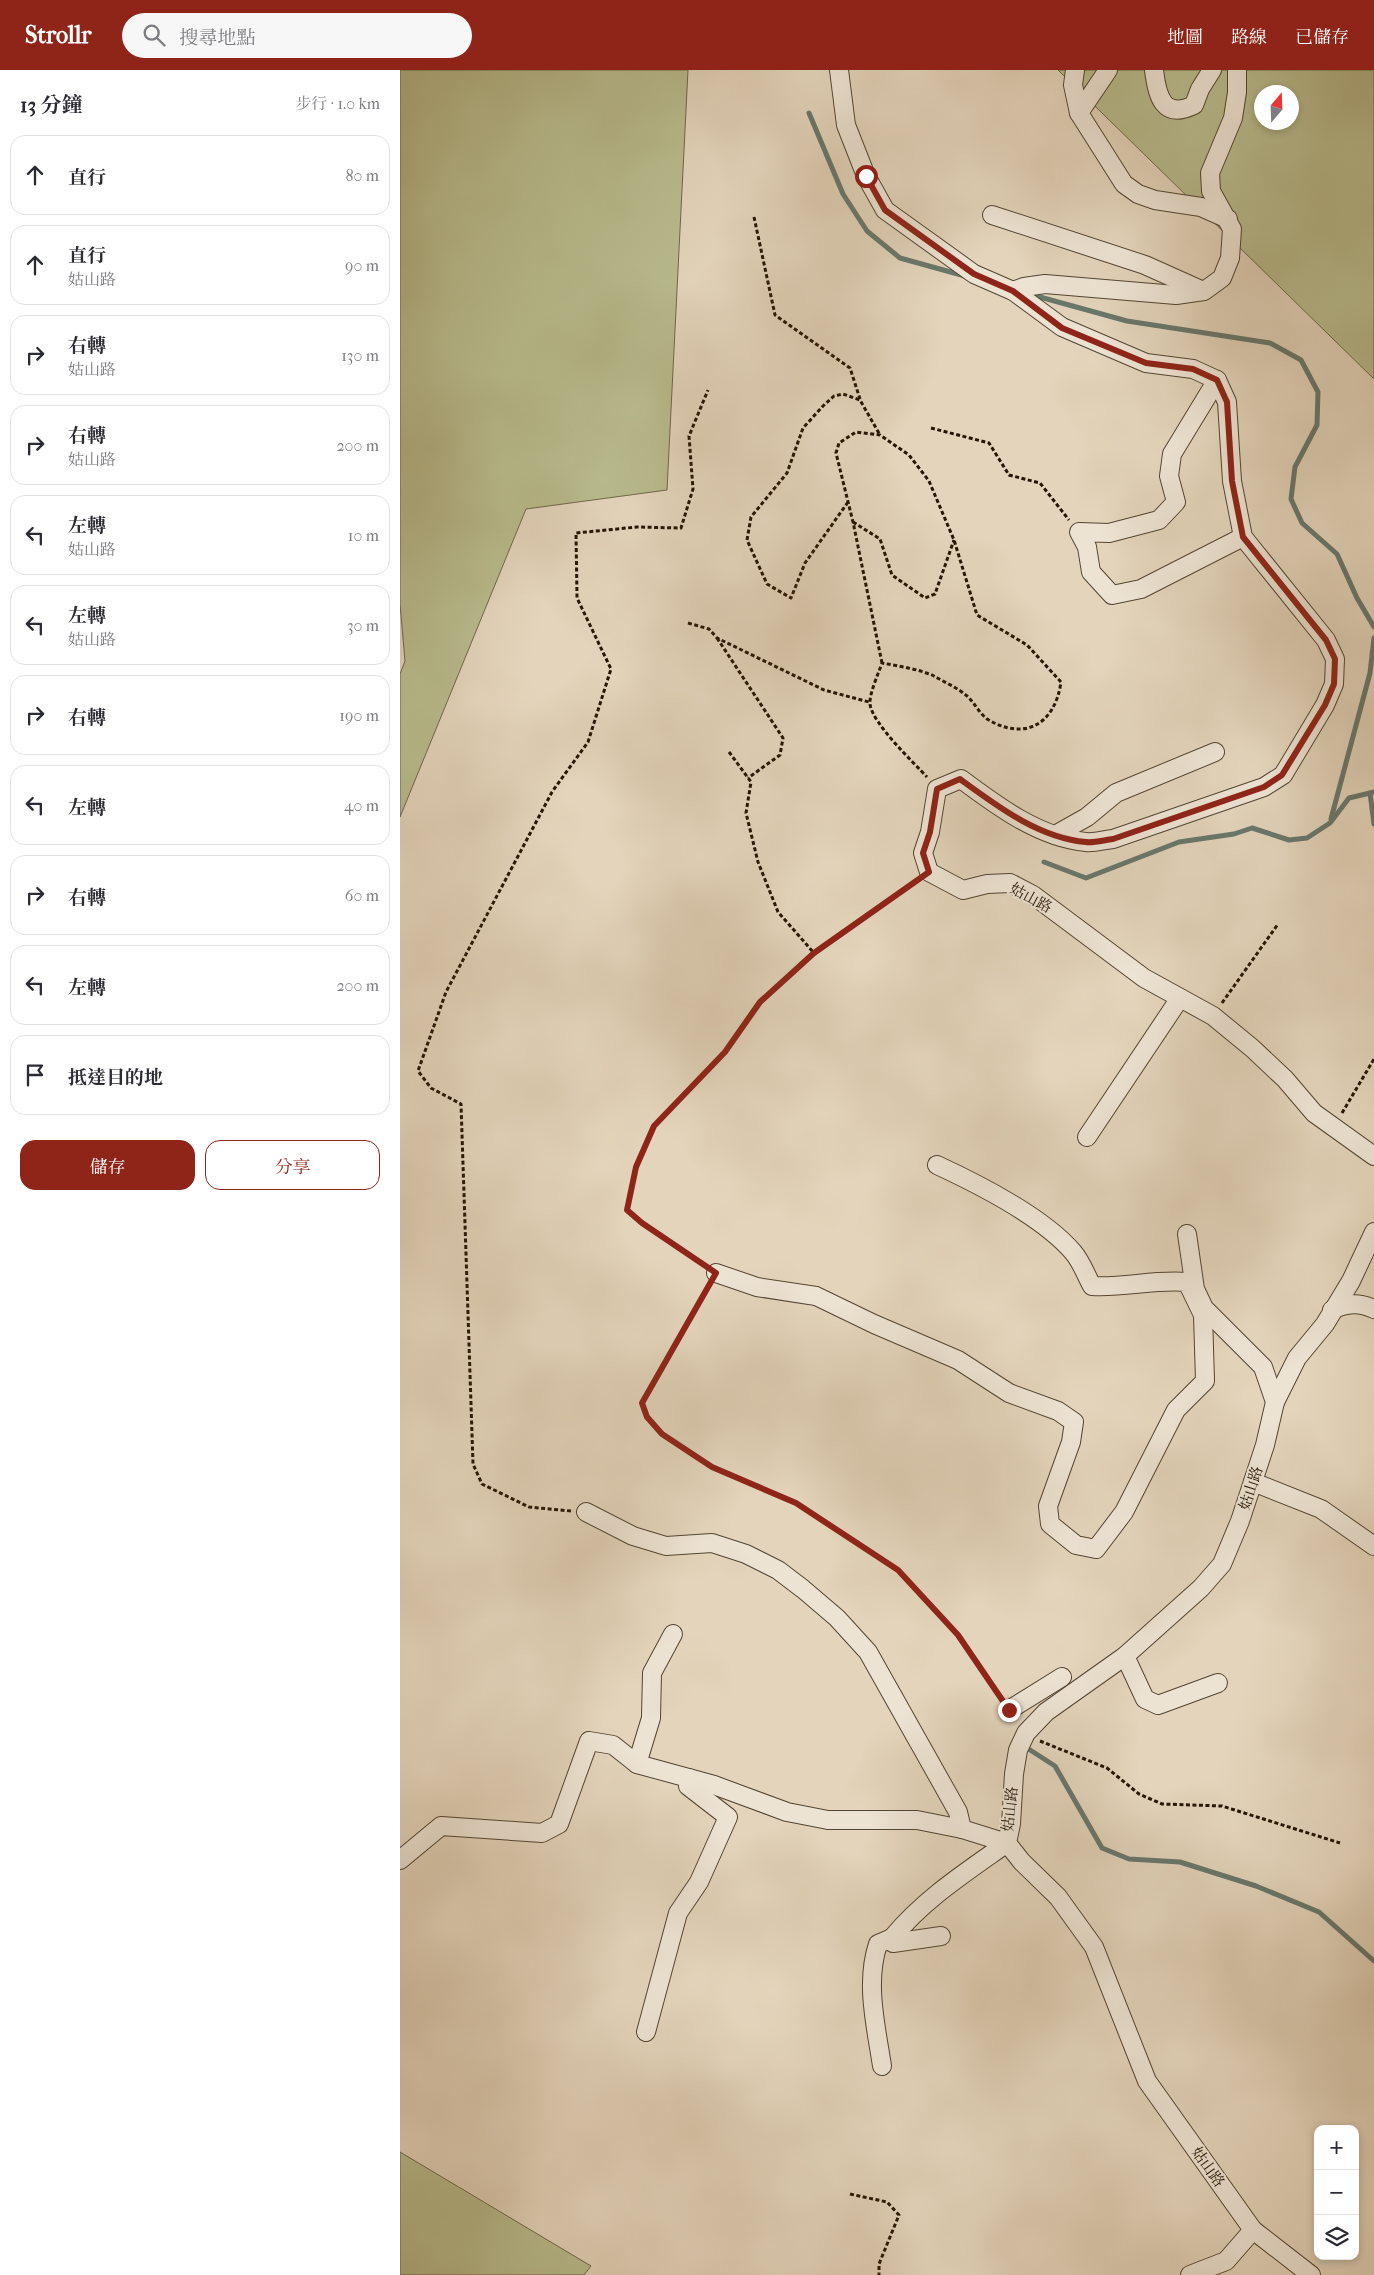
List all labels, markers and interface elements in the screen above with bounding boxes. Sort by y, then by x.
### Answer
search box [122,13,472,58]
text: Strollr [25,21,92,49]
icon: search [140,21,168,49]
text: 搜尋地點 [180,27,256,49]
text: 地圖 [1167,27,1203,48]
text: 路線 [1231,27,1267,48]
text: 已儲存 [1295,27,1349,48]
north arrow [1254,85,1299,130]
text: 13 分鐘 [20,93,83,117]
text: 步行 · 1.0 km [295,94,380,113]
icon: ahead [21,161,49,189]
route start [855,165,878,188]
text: 80 m [345,166,379,185]
text: 直行 [68,167,106,189]
text: 直行 [68,245,106,267]
icon: ahead [21,251,49,279]
text: 90 m [345,256,379,275]
text: 姑山路 [68,270,116,289]
text: 右轉 [68,335,106,357]
icon: right [21,341,49,369]
text: 130 m [341,346,379,365]
text: 姑山路 [68,360,116,379]
text: 右轉 [68,425,106,447]
icon: right [21,431,49,459]
text: 200 m [336,436,379,455]
text: 姑山路 [68,450,116,469]
text: 左轉 [68,515,106,537]
icon: left [21,521,49,549]
text: 10 m [348,526,379,545]
text: 姑山路 [68,540,116,559]
text: 左轉 [68,605,106,627]
icon: left [21,611,49,639]
text: 30 m [347,616,379,635]
text: 姑山路 [68,630,116,649]
icon: right [21,701,49,729]
text: 190 m [339,706,379,725]
text: 右轉 [68,707,106,729]
icon: left [21,791,49,819]
text: 40 m [344,796,379,815]
text: 左轉 [68,797,106,819]
street label: 姑山路 [1007,879,1055,917]
icon: right [21,881,49,909]
text: 60 m [345,886,379,905]
text: 右轉 [68,887,106,909]
icon: left [21,971,49,999]
text: 200 m [336,976,379,995]
text: 左轉 [68,977,106,999]
icon: arrive [21,1061,49,1089]
text: 抵達目的地 [68,1067,163,1089]
button: 儲存 [20,1140,195,1190]
button: 分享 [205,1140,380,1190]
street label: 姑山路 [1235,1464,1267,1512]
route end [998,1699,1021,1722]
street label: 姑山路 [999,1786,1021,1832]
map controls [1314,2125,1359,2260]
button: + [1314,2125,1359,2170]
street label: 姑山路 [1187,2144,1229,2190]
button: − [1314,2170,1359,2215]
button: layers [1314,2215,1359,2260]

